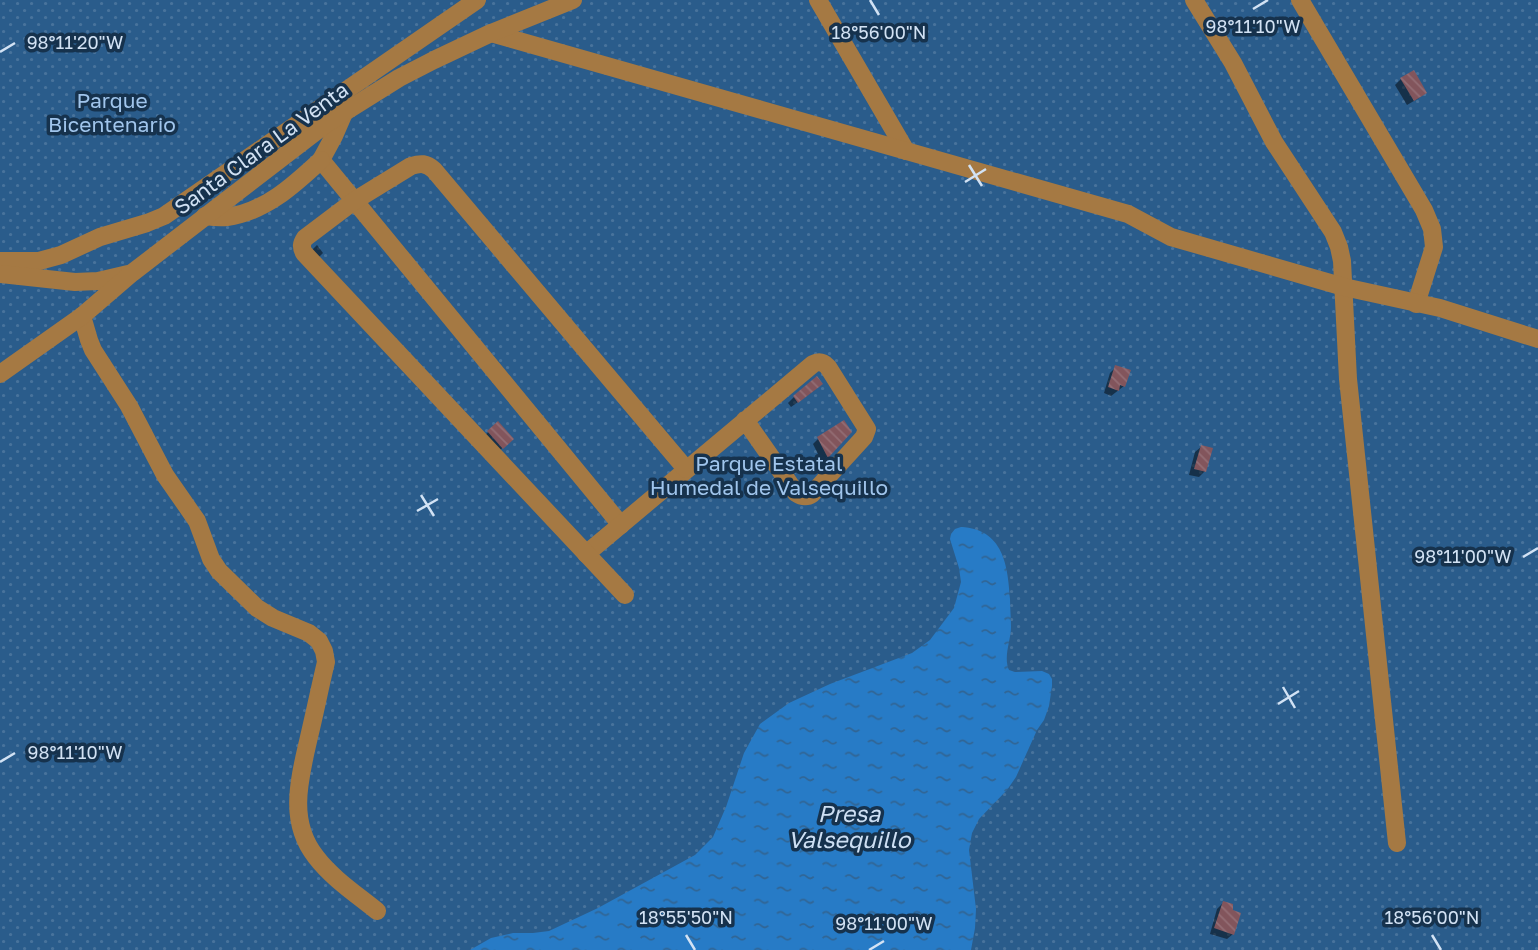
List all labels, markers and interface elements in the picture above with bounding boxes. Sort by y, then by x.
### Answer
text: 98°11'10"W [1206,15,1300,37]
text: 18°56'00"N [831,21,927,43]
text: 98°11'20"W [27,31,123,53]
street label: Santa Clara La Venta [169,76,353,220]
park label: Parque Bicentenario [48,87,176,137]
park label: Parque Estatal Humedal de Valsequillo [650,450,888,500]
text: 98°11'00"W [1414,545,1512,567]
text: 98°11'10"W [28,741,122,763]
water label: Presa Valsequillo [788,799,911,853]
text: 18°55'50"N [639,906,733,928]
text: 18°56'00"N [1384,906,1480,928]
text: 98°11'00"W [835,912,933,934]

